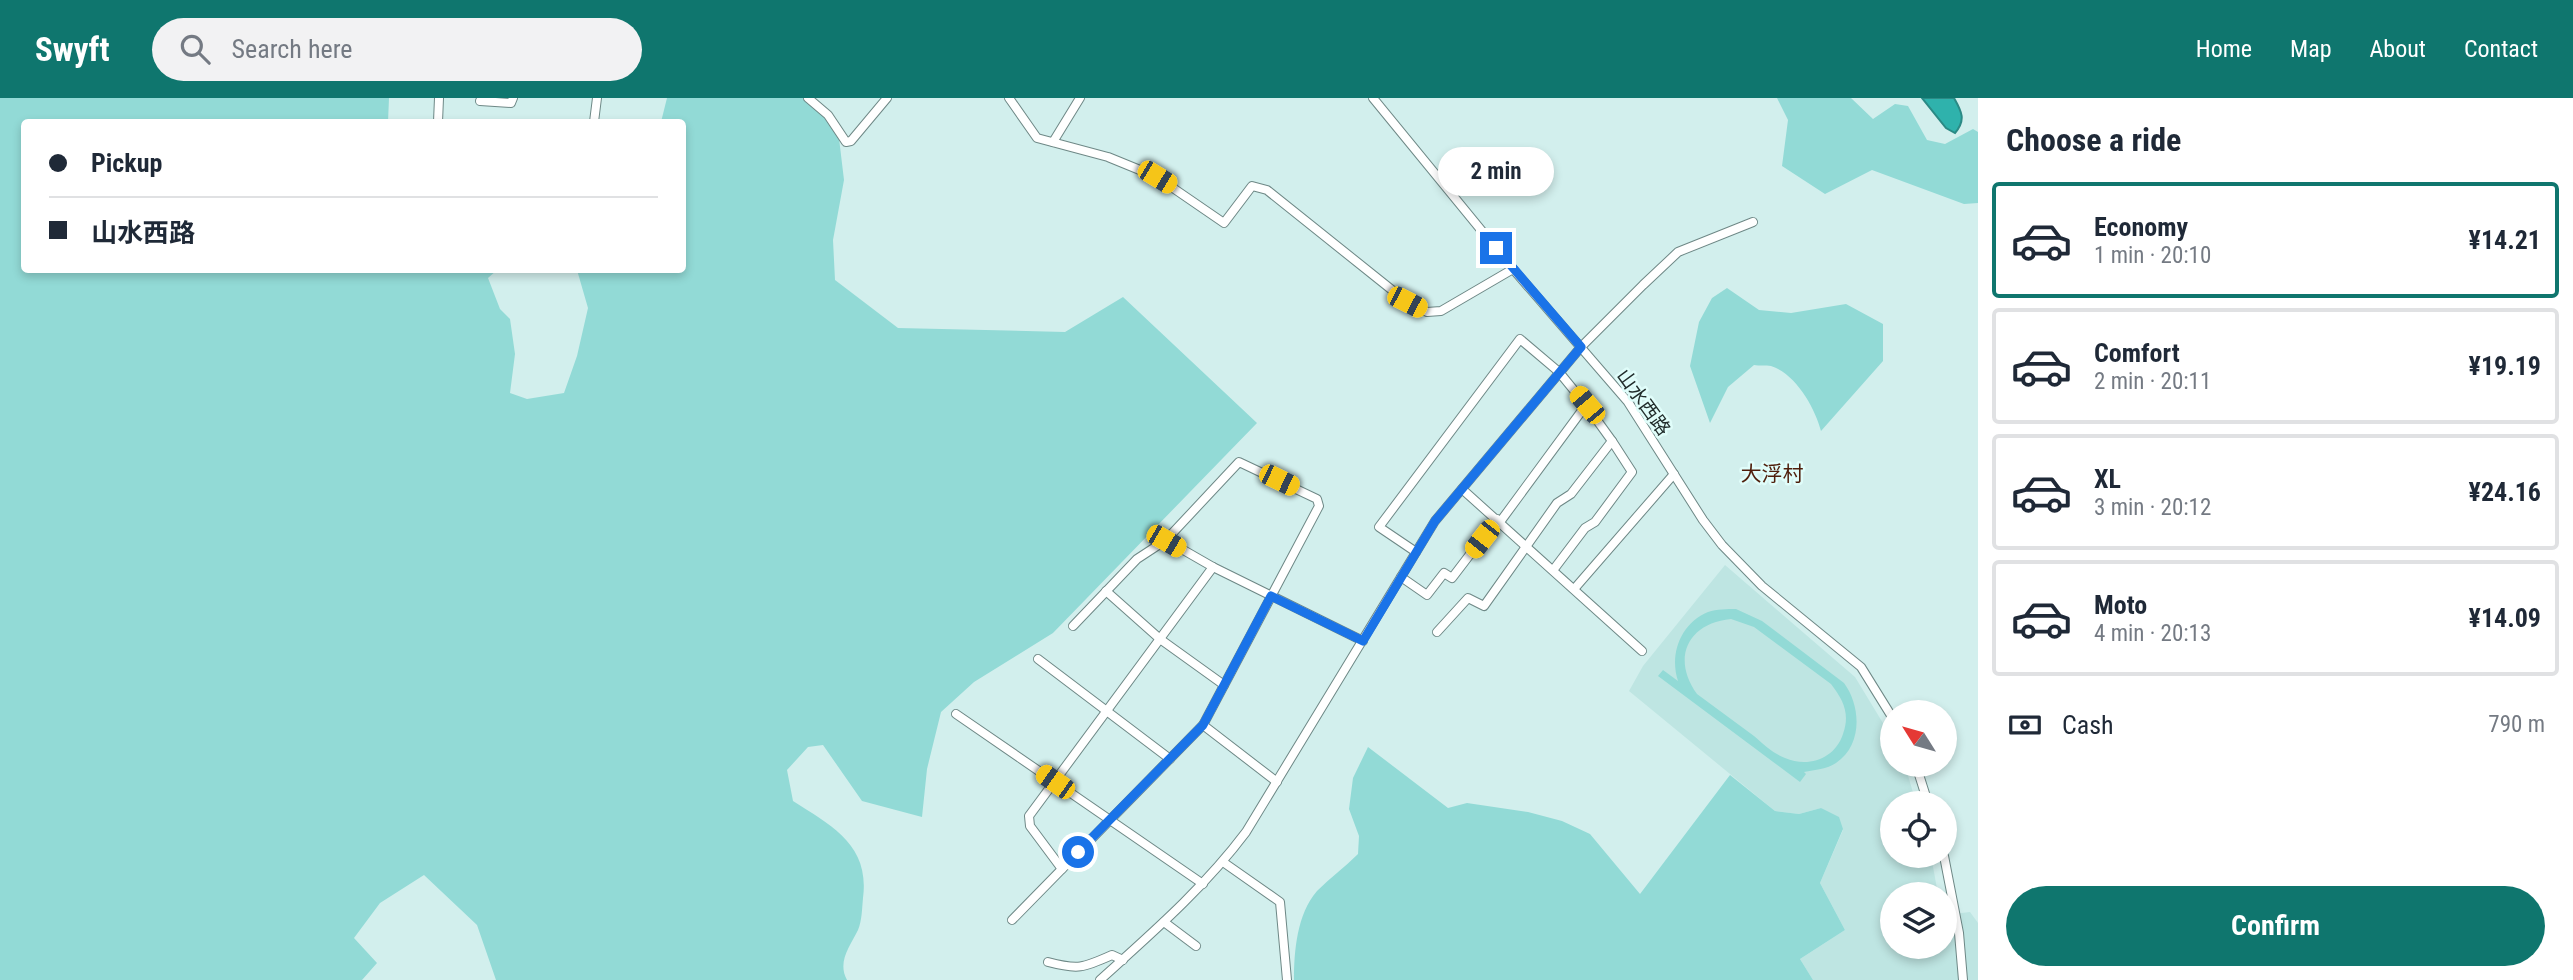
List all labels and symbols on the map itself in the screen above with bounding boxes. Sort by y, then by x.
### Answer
callout: 2 min [1438,146,1554,195]
car [1134,157,1181,197]
route end [1480,232,1512,264]
car [1384,283,1431,321]
street label: 山水西路 [1612,365,1675,440]
car [1566,382,1609,428]
car [1256,461,1303,499]
district label: 大浮村 [1741,462,1804,486]
car [1461,516,1504,562]
car [1143,521,1190,561]
north arrow [1880,700,1956,777]
car [1032,761,1079,803]
route start [1062,836,1094,868]

